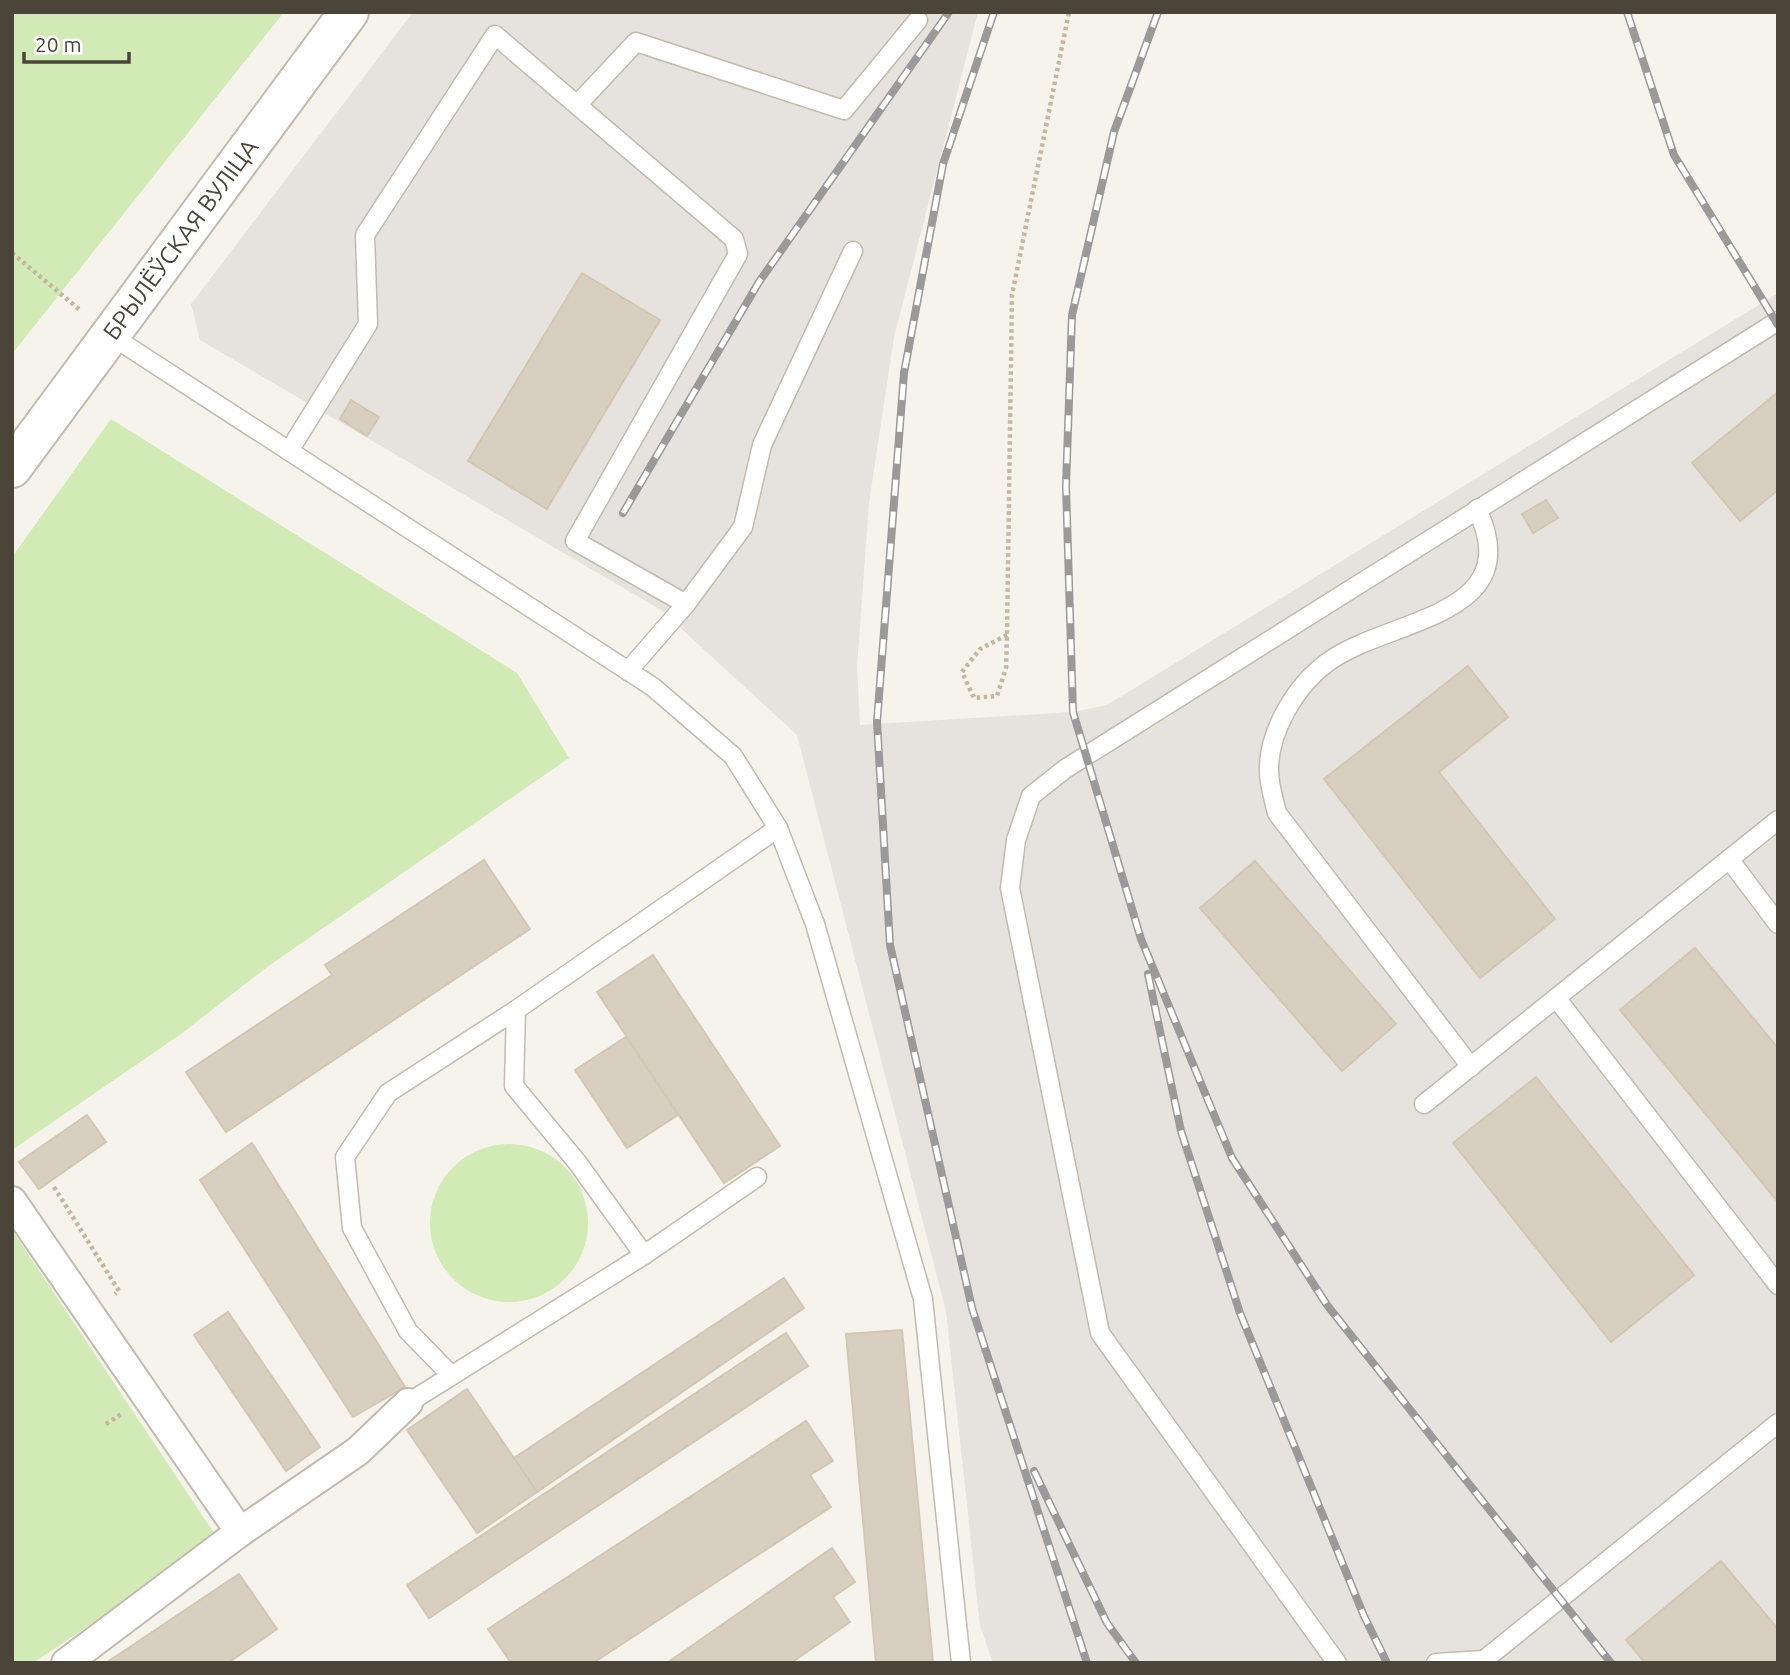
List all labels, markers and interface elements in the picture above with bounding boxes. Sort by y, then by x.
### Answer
scale bar [24,21,130,65]
text: 20 m [35,32,82,56]
street label: БРЫЛЁЎСКАЯ ВУЛІЦА [98,134,263,345]

